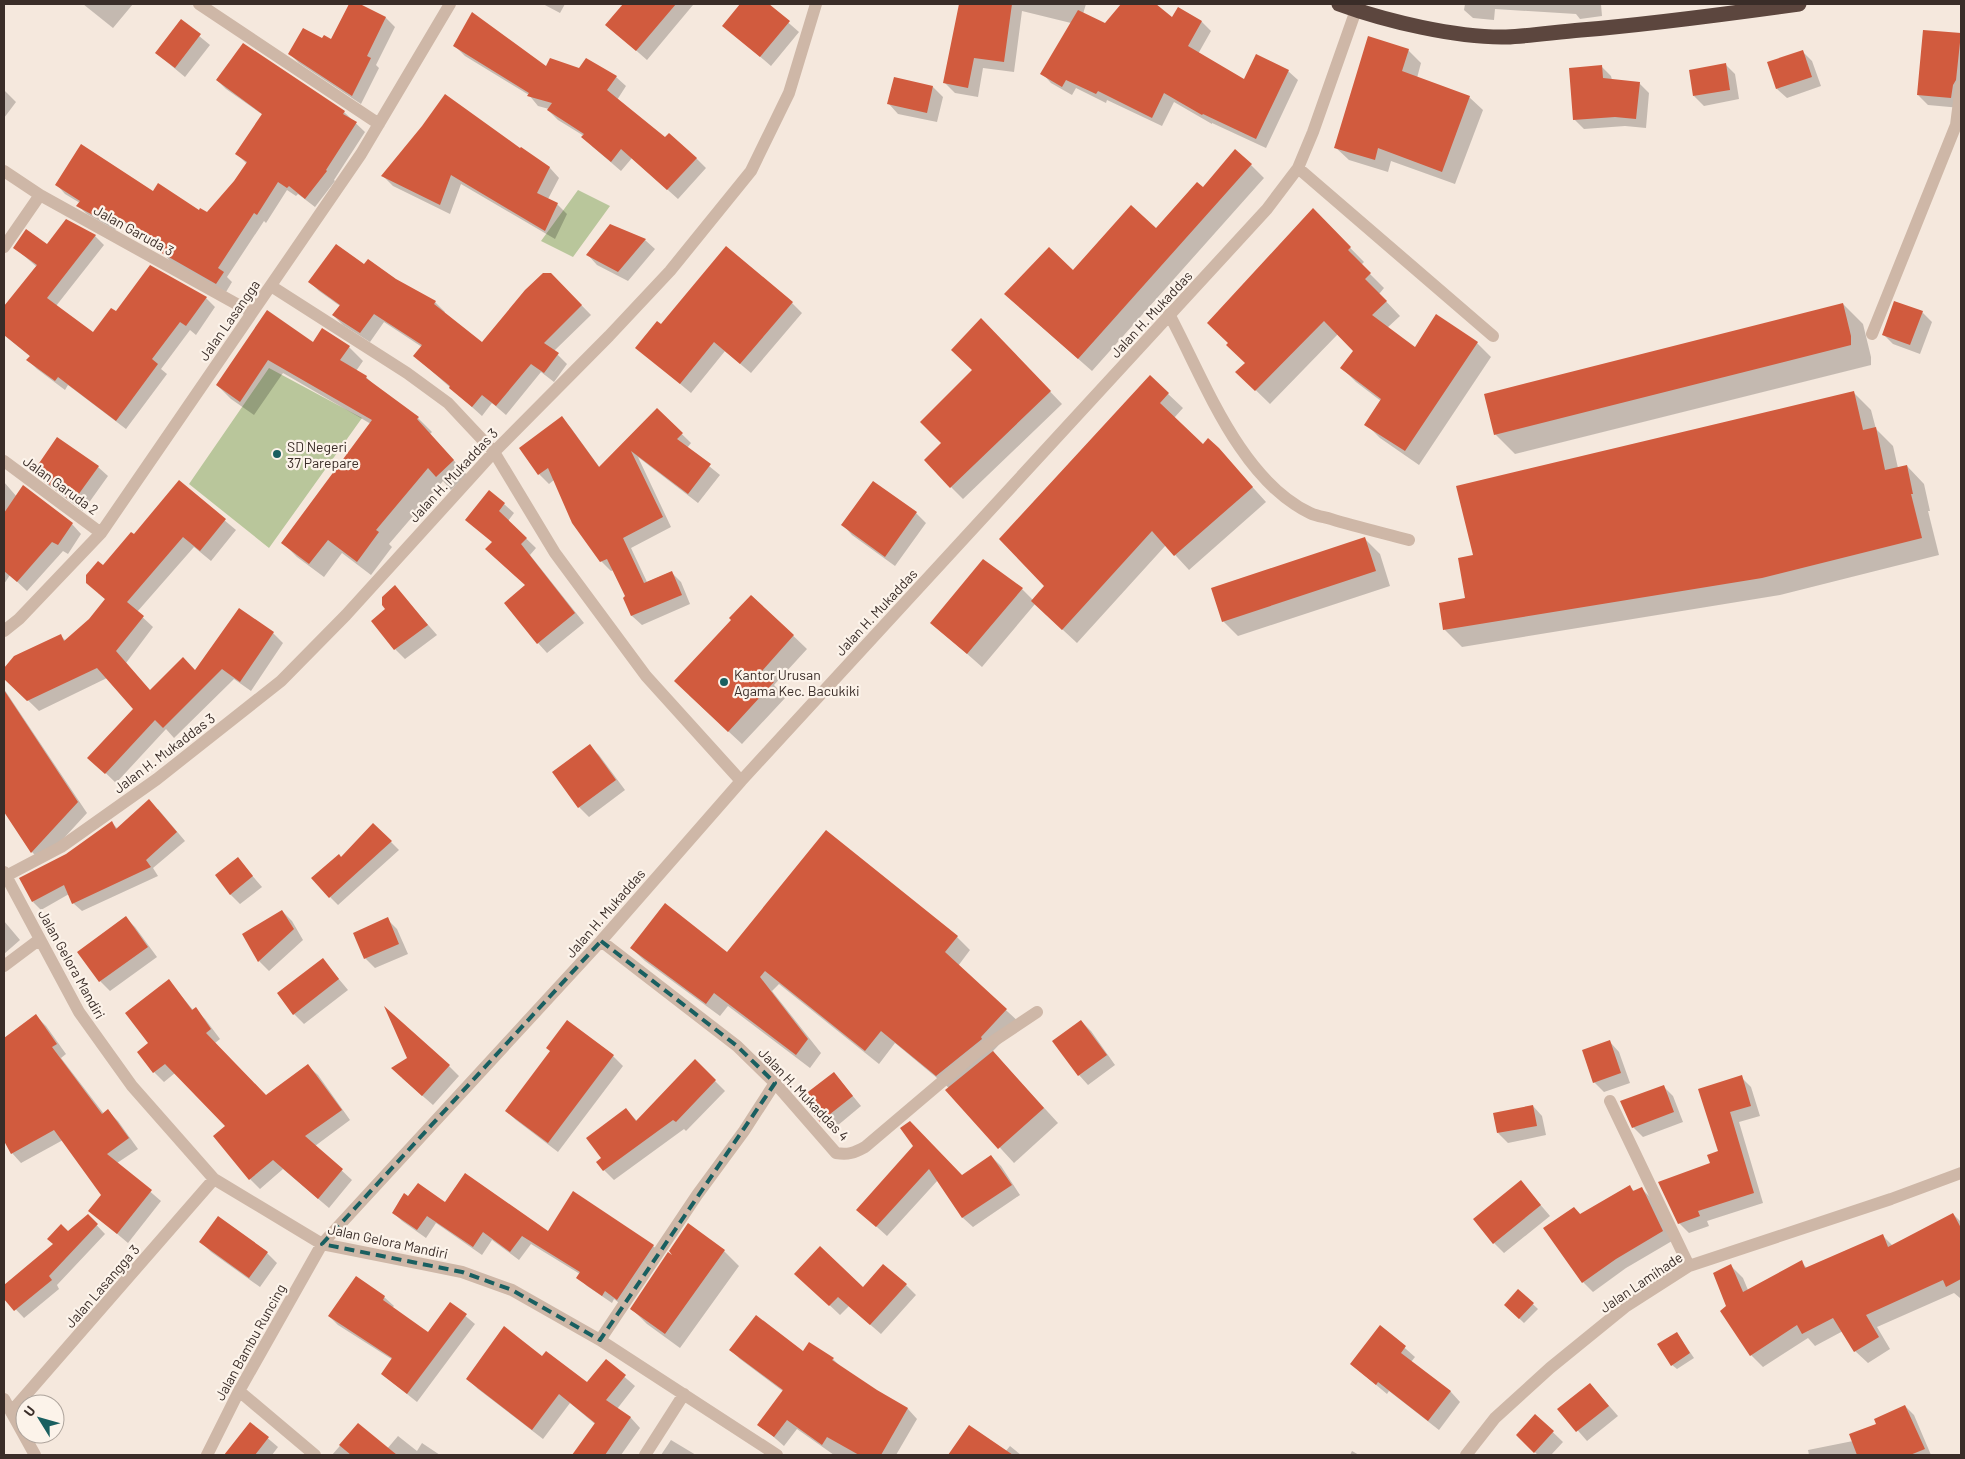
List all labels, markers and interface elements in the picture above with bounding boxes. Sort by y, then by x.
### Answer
street label: Jalan Garuda 3 [91,201,177,259]
street label: Jalan H. Mukaddas [1106,267,1196,361]
street label: Jalan Lasangga [195,276,263,364]
street label: Jalan H. Mukaddas 3 [405,424,501,526]
place label: SD Negeri 37 Parepare [287,438,359,471]
marker: SD Negeri 37 Parepare [271,448,283,460]
street label: Jalan Garuda 2 [20,452,102,518]
street label: Jalan H. Mukaddas [831,565,921,659]
place label: Kantor Urusan Agama Kec. Bacukiki [734,666,860,699]
marker: Kantor Urusan Agama Kec. Bacukiki [718,676,730,688]
street label: Jalan H. Mukaddas 3 [110,709,218,797]
street label: Jalan H. Mukaddas [562,865,648,961]
street label: Jalan Gelora Mandiri [35,906,109,1022]
street label: Jalan H. Mukaddas 4 [755,1044,853,1144]
street label: Jalan Gelora Mandiri [326,1220,450,1262]
street label: Jalan Lasangga 3 [61,1241,143,1331]
street label: Jalan Lamihade [1596,1248,1686,1316]
street label: Jalan Bambu Runcing [211,1281,289,1403]
north arrow [15,1394,65,1444]
text: U [20,1402,39,1420]

